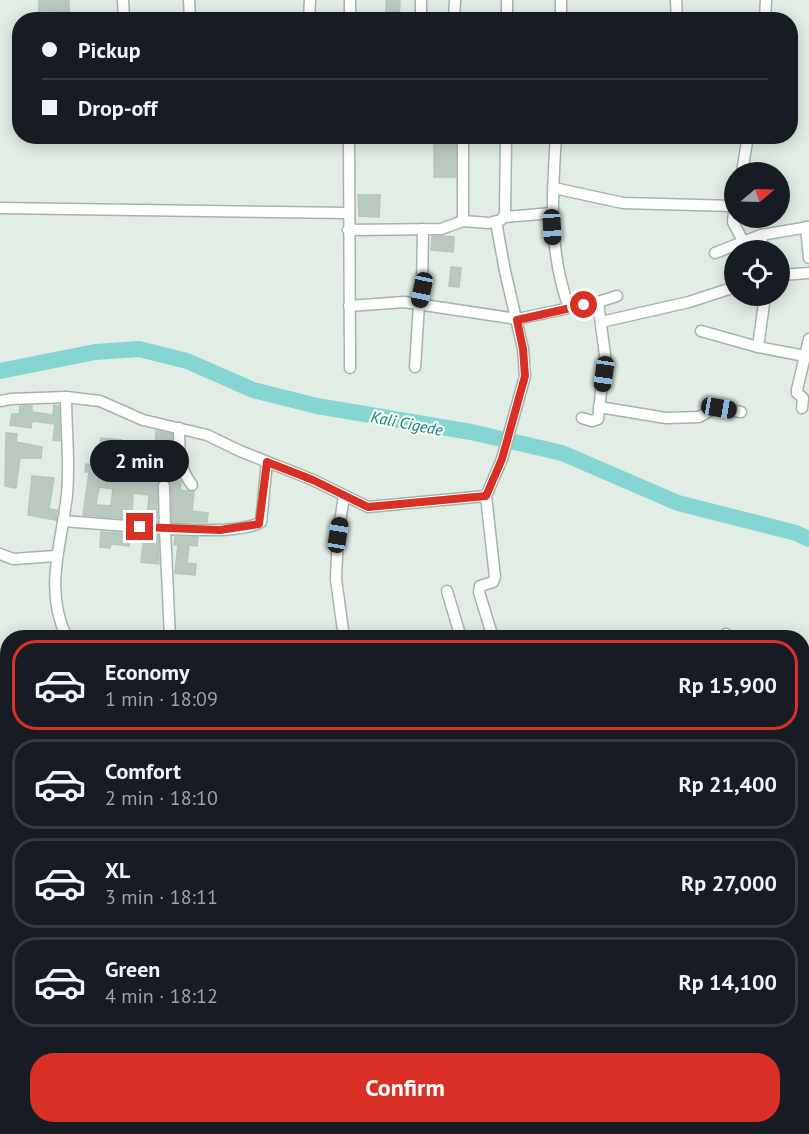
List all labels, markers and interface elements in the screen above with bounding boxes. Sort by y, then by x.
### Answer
text: Pickup [78,36,141,64]
text: Drop-off [78,94,157,122]
north arrow [724,162,790,228]
map controls [724,162,790,306]
car [542,209,562,245]
button: locate [724,240,790,306]
car [409,271,435,309]
route start [570,291,597,318]
car [593,355,615,393]
car [700,396,738,420]
water label: Kali Cigede [369,406,445,440]
callout: 2 min [90,440,190,482]
text: 2 min [115,448,164,474]
route end [126,513,153,540]
car [326,516,350,554]
icon: car [33,658,87,712]
text: Economy [105,658,189,686]
text: Rp 15,900 [678,671,777,699]
text: 1 min · 18:09 [105,686,218,712]
icon: car [33,757,87,811]
text: Comfort [105,757,181,785]
text: Rp 21,400 [678,770,777,798]
text: 2 min · 18:10 [105,785,218,811]
icon: car [33,856,87,910]
text: XL [105,856,130,884]
text: Rp 27,000 [681,869,777,897]
text: 3 min · 18:11 [105,884,218,910]
icon: car [33,955,87,1009]
text: Green [105,955,160,983]
text: Rp 14,100 [678,968,777,996]
text: 4 min · 18:12 [105,983,218,1009]
button: Confirm [30,1053,780,1122]

